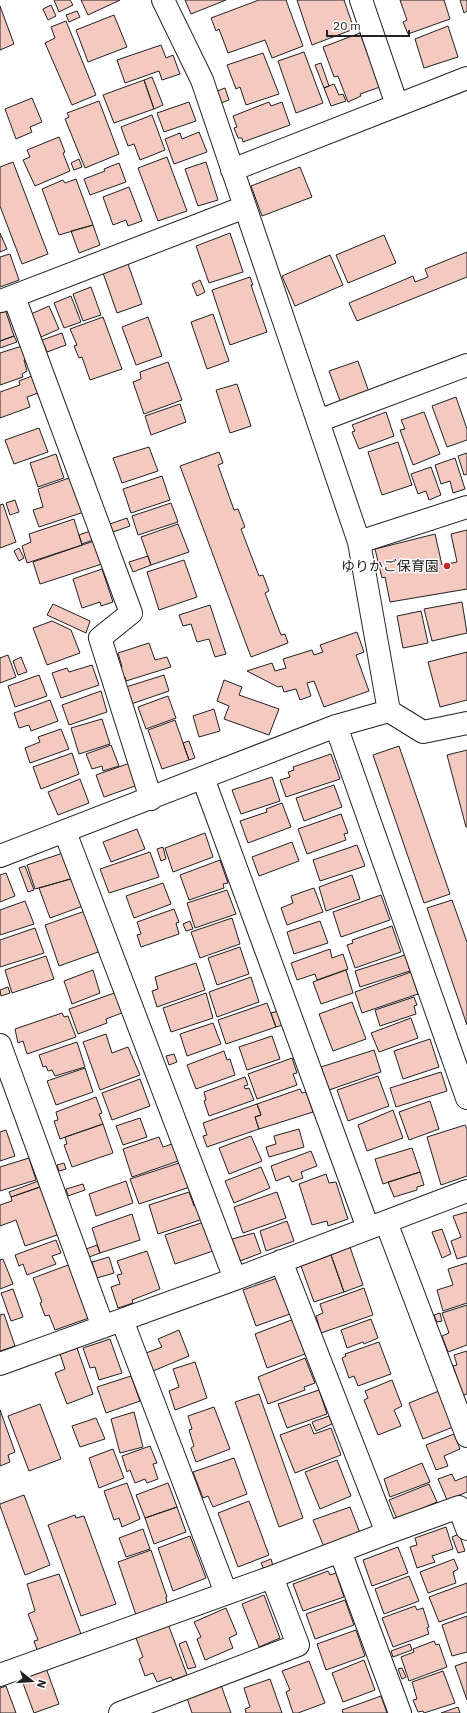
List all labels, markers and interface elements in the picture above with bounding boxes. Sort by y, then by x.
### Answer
scale bar [327,12,409,38]
text: 20 m [333,18,361,33]
place label: ゆりかご保育園 [341,557,439,575]
marker: ゆりかご保育園 [442,561,452,571]
north arrow [12,1661,52,1701]
text: N [34,1678,49,1690]

